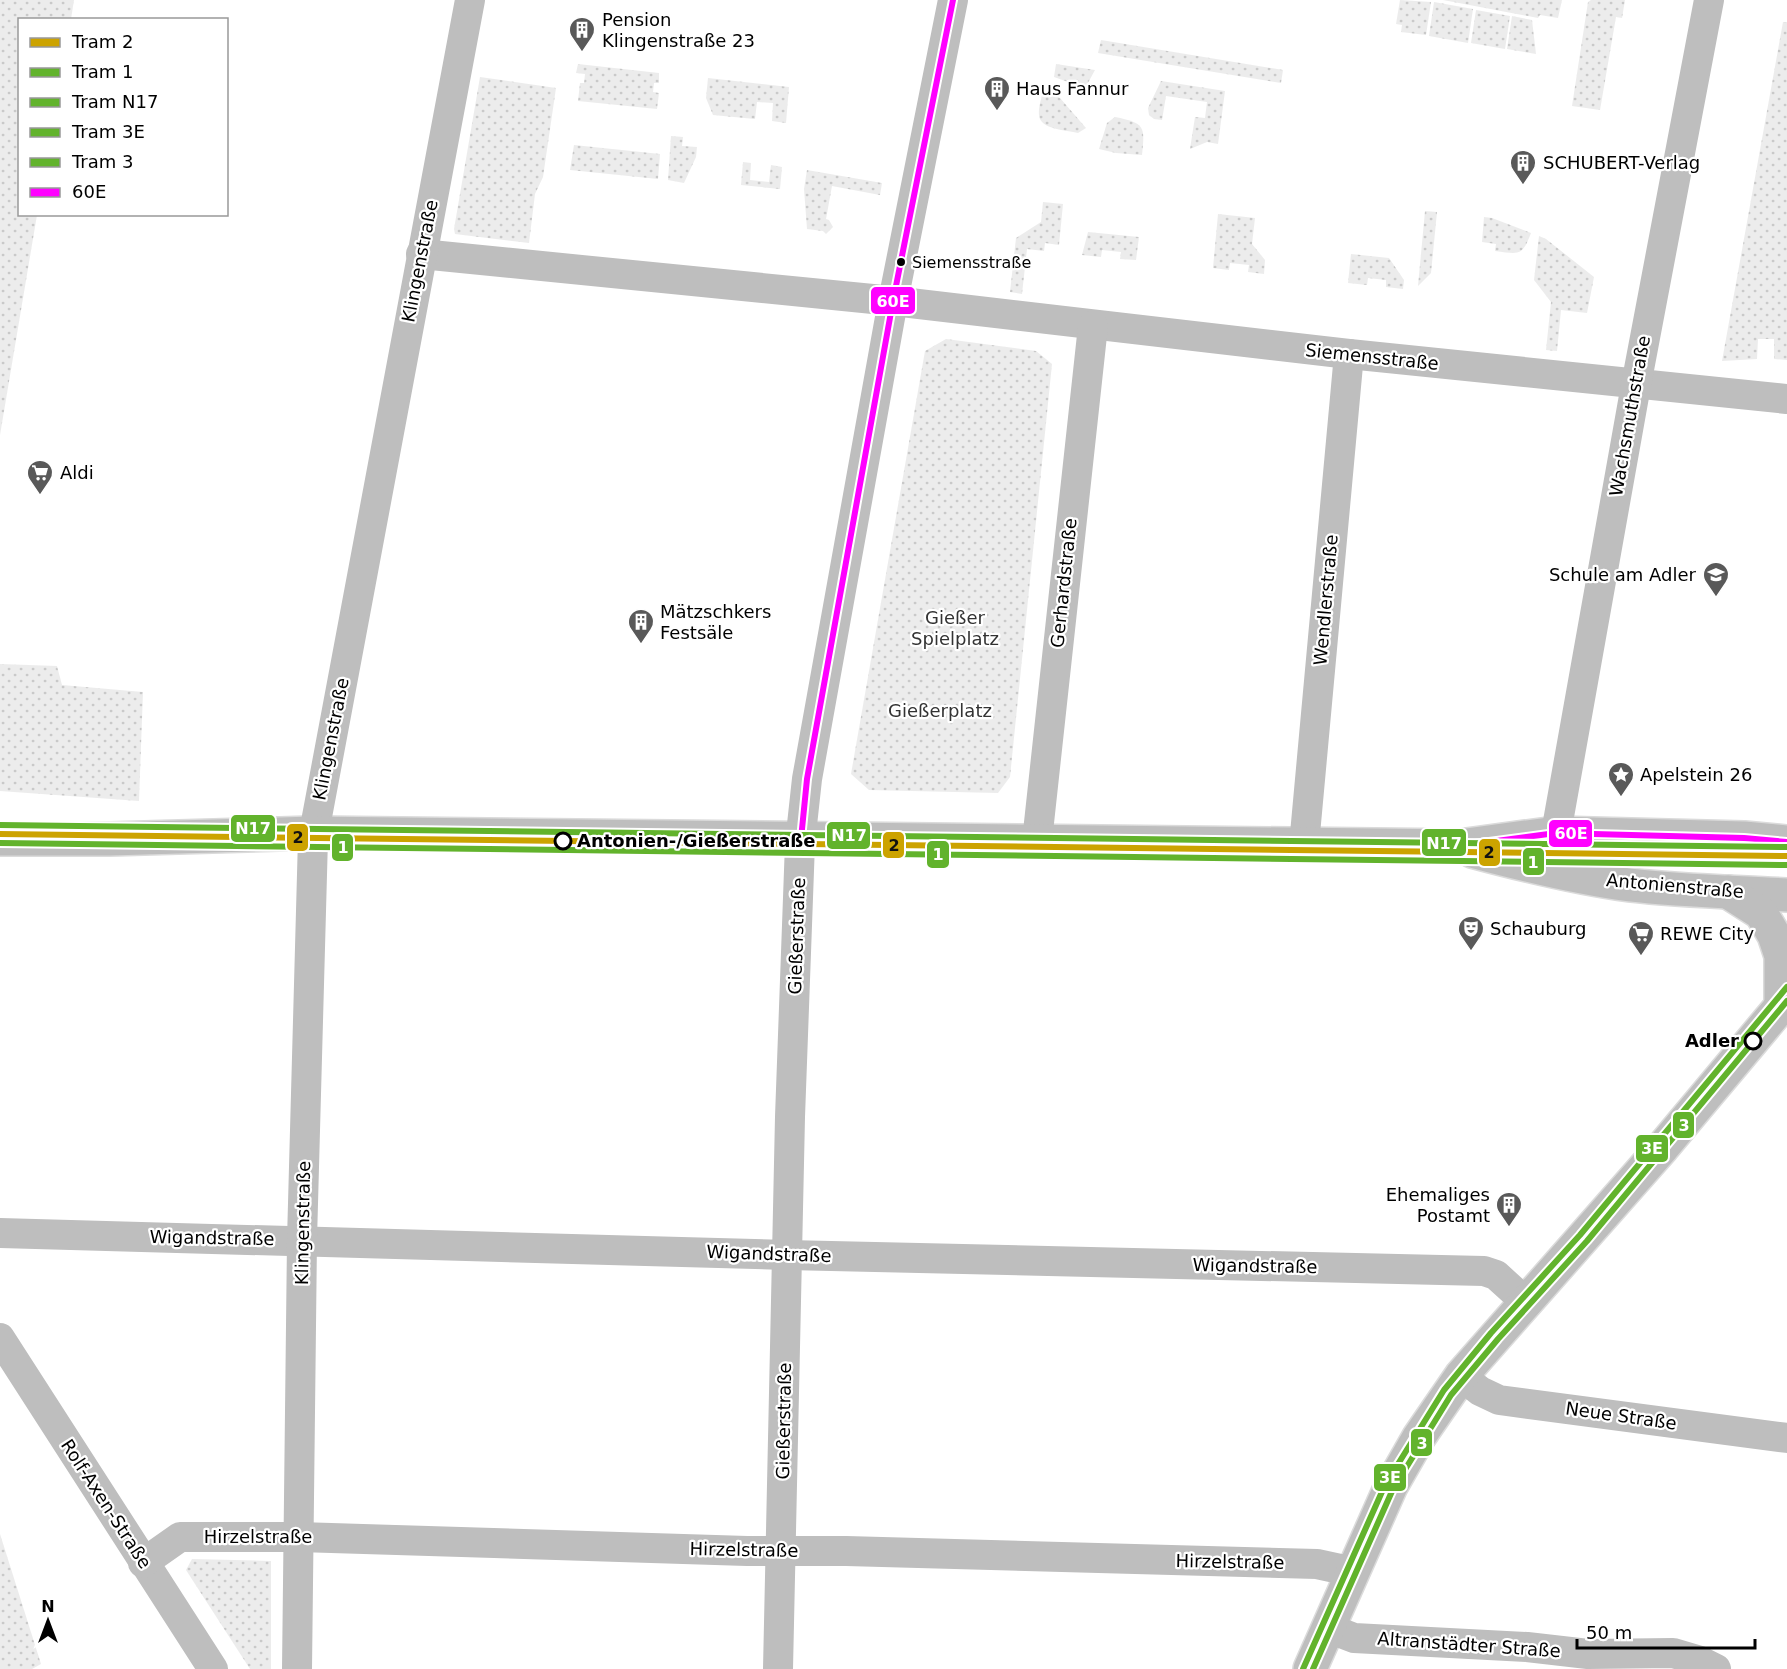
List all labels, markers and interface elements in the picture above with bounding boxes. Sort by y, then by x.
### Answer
place label: Pension Klingenstraße 23 [602,9,755,51]
building icon: Pension Klingenstraße 23 [567,15,597,53]
legend [18,18,228,216]
text: Tram 2 [71,31,134,52]
text: Tram 1 [71,61,134,82]
building icon: Haus Fannur [982,74,1012,112]
place label: Haus Fannur [1016,78,1129,99]
text: Tram N17 [71,91,158,112]
text: Tram 3E [71,121,145,142]
building icon: SCHUBERT-Verlag [1508,148,1538,186]
text: Tram 3 [71,151,134,172]
place label: SCHUBERT-Verlag [1543,152,1700,173]
text: 60E [72,181,106,202]
street label: Klingenstraße [397,198,442,324]
place label: Siemensstraße [912,253,1031,272]
marker: Siemensstraße [895,256,907,268]
line badge: 60E [870,286,916,315]
text: 60E [876,292,910,311]
street label: Wachsmuthstraße [1605,334,1654,498]
street label: Siemensstraße [1304,339,1440,374]
supermarket icon: Aldi [25,458,55,496]
place label: Aldi [60,462,94,483]
street label: Gerhardstraße [1046,517,1081,649]
street label: Wendlerstraße [1309,534,1342,666]
school or university icon: Schule am Adler [1701,560,1731,598]
place label: Schule am Adler [1549,564,1697,585]
place label: Mätzschkers Festsäle [660,601,771,643]
building icon: Mätzschkers Festsäle [626,607,656,645]
park label: Gießer Spielplatz [911,607,999,649]
street label: Klingenstraße [308,676,353,802]
park label: Gießerplatz [888,700,992,721]
place icon: Apelstein 26 [1606,760,1636,798]
place label: Apelstein 26 [1640,764,1752,785]
line badge: N17 [230,814,276,843]
text: N17 [235,819,271,838]
line badge: 60E [1548,819,1593,848]
line badge: N17 [826,821,871,850]
line badge: 2 [286,823,309,852]
text: 60E [1554,824,1588,843]
text: N17 [831,826,867,845]
text: 2 [292,828,304,847]
line badge: N17 [1421,828,1467,857]
place label: Antonien-/Gießerstraße [577,830,815,851]
line badge: 2 [882,831,905,859]
marker: Antonien-/Gießerstraße [554,832,572,850]
line badge: 1 [331,833,354,862]
text: N17 [1426,834,1462,853]
text: 2 [888,836,900,855]
text: 1 [337,838,349,857]
line badge: 2 [1478,838,1501,867]
line badge: 1 [926,840,950,869]
text: 2 [1483,843,1495,862]
text: 1 [932,845,944,864]
line badge: 1 [1522,847,1545,876]
text: 1 [1527,853,1539,872]
street label: Antonienstraße [1605,869,1745,902]
street label: Gießerstraße [784,877,809,995]
theatre icon: Schauburg [1456,914,1486,952]
place label: Schauburg [1490,918,1587,939]
supermarket icon: REWE City [1626,919,1656,957]
place label: REWE City [1660,923,1754,944]
place label: Adler [1685,1030,1739,1051]
marker: Adler [1744,1032,1762,1050]
line badge: 3 [1672,1111,1695,1139]
text: 3 [1678,1116,1690,1135]
line badge: 3E [1635,1134,1669,1163]
text: 3E [1641,1139,1663,1158]
street label: Klingenstraße [291,1161,314,1285]
place label: Ehemaliges Postamt [1386,1184,1490,1226]
building icon: Ehemaliges Postamt [1494,1190,1524,1228]
street label: Wigandstraße [149,1226,275,1249]
street label: Wigandstraße [706,1241,832,1266]
street label: Wigandstraße [1192,1254,1318,1277]
street label: Gießerstraße [772,1362,795,1480]
street label: Neue Straße [1564,1397,1678,1434]
line badge: 3 [1410,1428,1433,1457]
text: 3 [1416,1434,1428,1453]
street label: Rolf-Axen-Straße [57,1435,156,1572]
line badge: 3E [1373,1463,1407,1492]
text: 3E [1379,1468,1401,1487]
street label: Hirzelstraße [204,1526,312,1547]
street label: Hirzelstraße [689,1538,799,1561]
street label: Hirzelstraße [1175,1550,1285,1573]
north arrow [18,1591,78,1651]
text: N [41,1597,55,1616]
scale bar [1577,1612,1756,1650]
text: 50 m [1586,1622,1632,1643]
street label: Altranstädter Straße [1377,1628,1561,1661]

